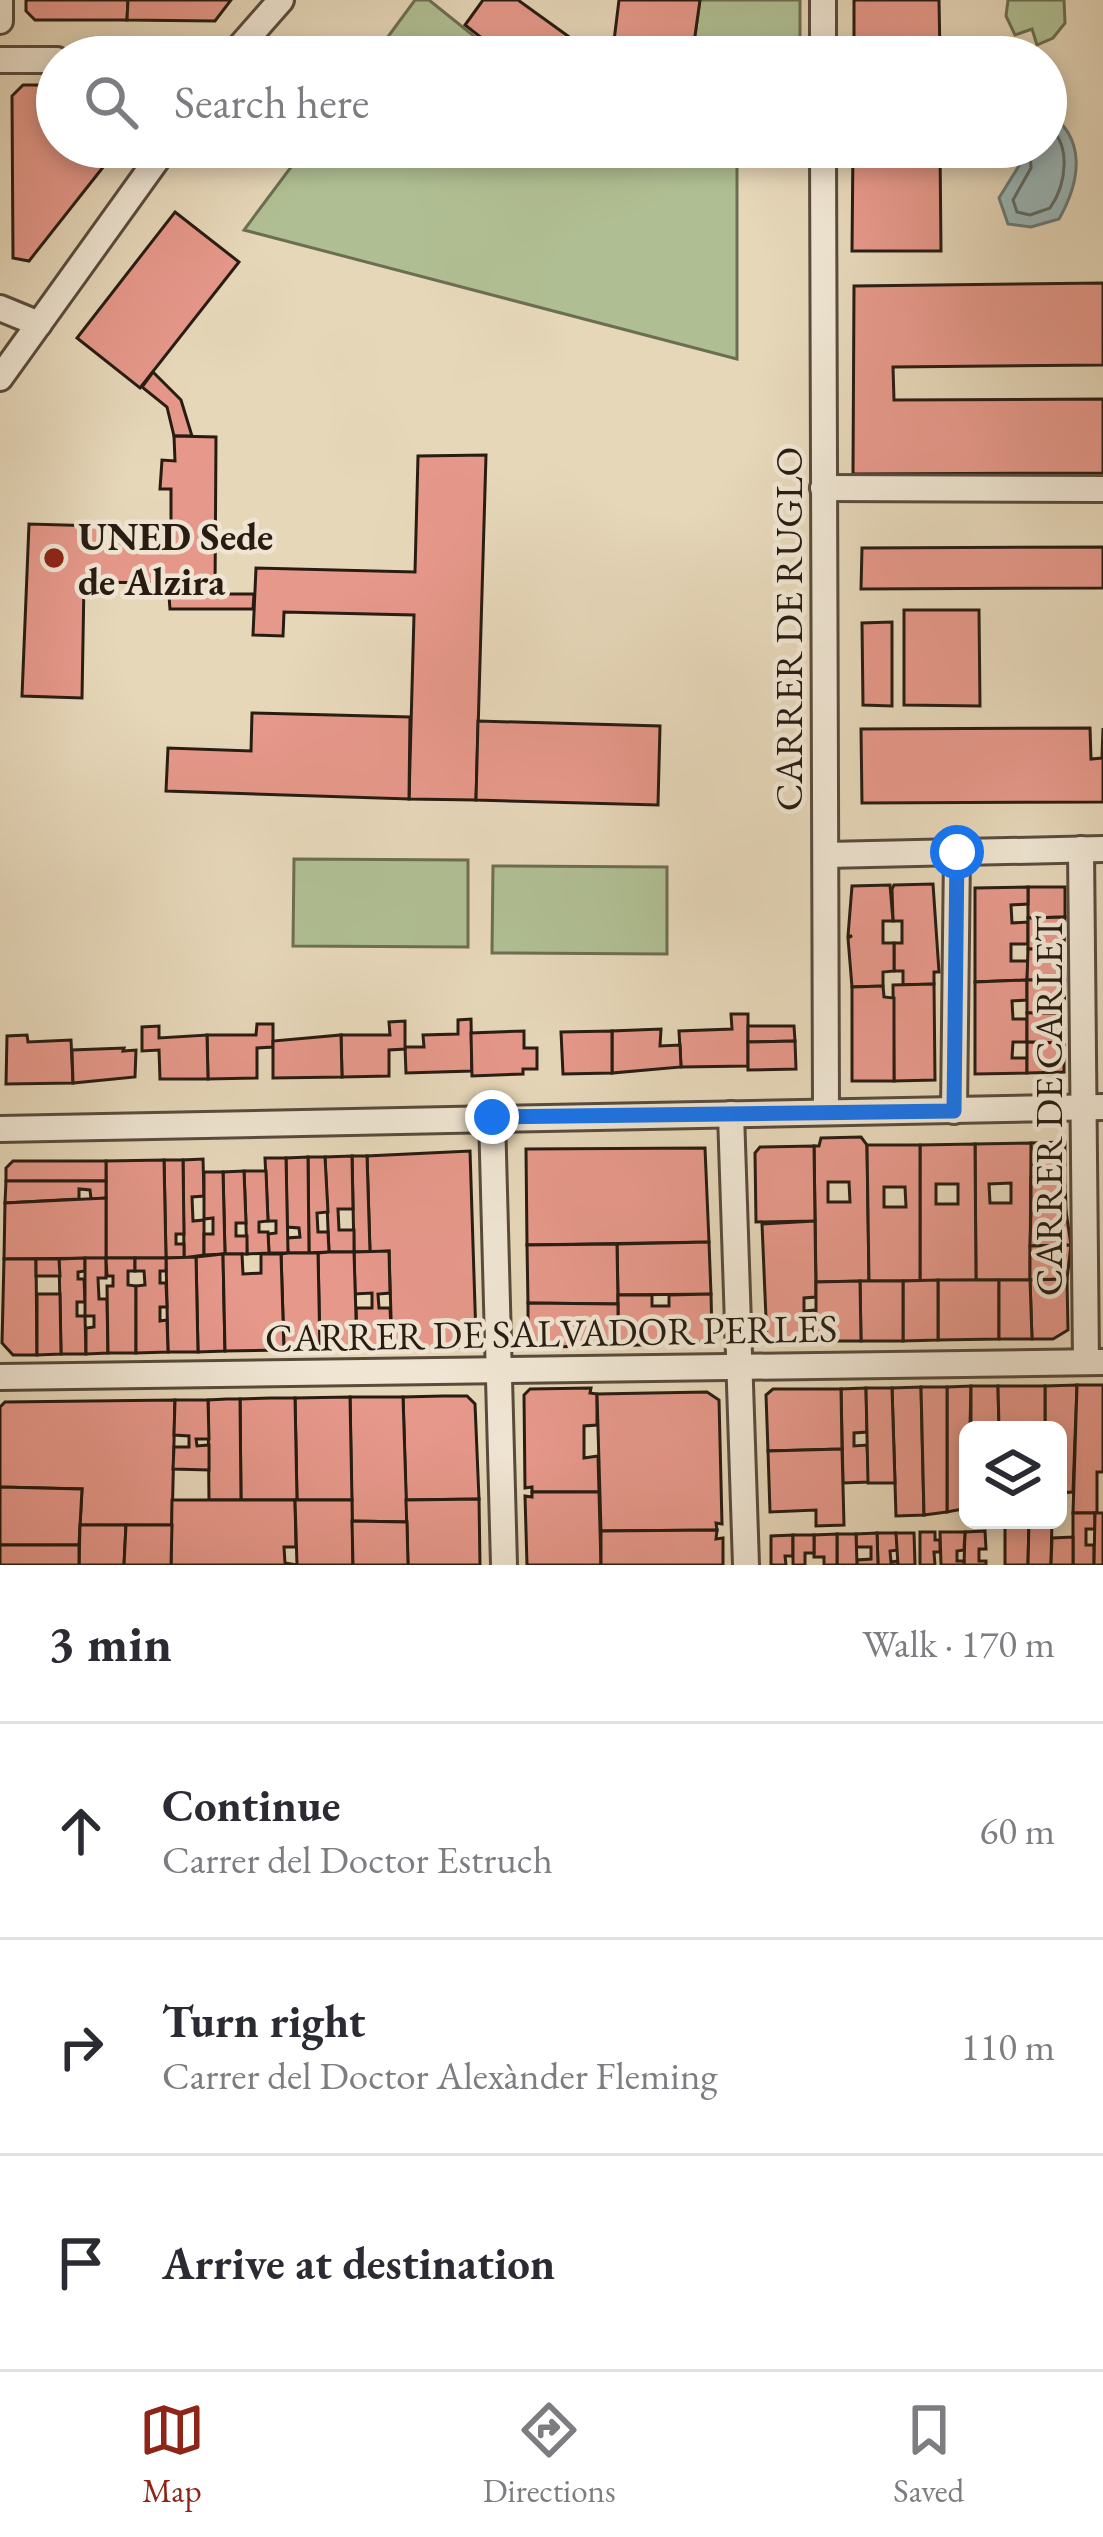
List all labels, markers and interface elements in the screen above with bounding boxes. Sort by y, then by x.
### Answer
search box [36,36,1067,168]
icon: search [78,69,144,135]
text: Search here [174,73,369,131]
street label: CARRER DE RUGLO [763,447,814,811]
place label: UNED Sede de Alzira [78,511,273,607]
marker: UNED Sede de Alzira [41,545,67,571]
route start [930,825,984,879]
street label: CARRER DE CARLET [1023,915,1074,1296]
route end [465,1090,519,1144]
street label: CARRER DE SALVADOR PERLES [265,1303,837,1363]
map controls [959,1421,1067,1529]
button: layers [959,1421,1067,1529]
text: 3 min [48,1610,172,1676]
text: Walk · 170 m [862,1618,1055,1669]
text: Continue [162,1776,340,1834]
icon: ahead [48,1798,114,1864]
text: 60 m [979,1805,1055,1856]
text: Carrer del Doctor Estruch [162,1834,553,1885]
text: Turn right [162,1992,365,2050]
icon: right [48,2014,114,2080]
text: 110 m [961,2021,1055,2072]
text: Carrer del Doctor Alexànder Fleming [162,2050,717,2101]
icon: arrive [48,2230,114,2296]
text: Arrive at destination [162,2234,555,2292]
tab: Map [139,2397,205,2512]
tab: Directions [483,2397,616,2512]
tab: Saved [893,2397,964,2512]

